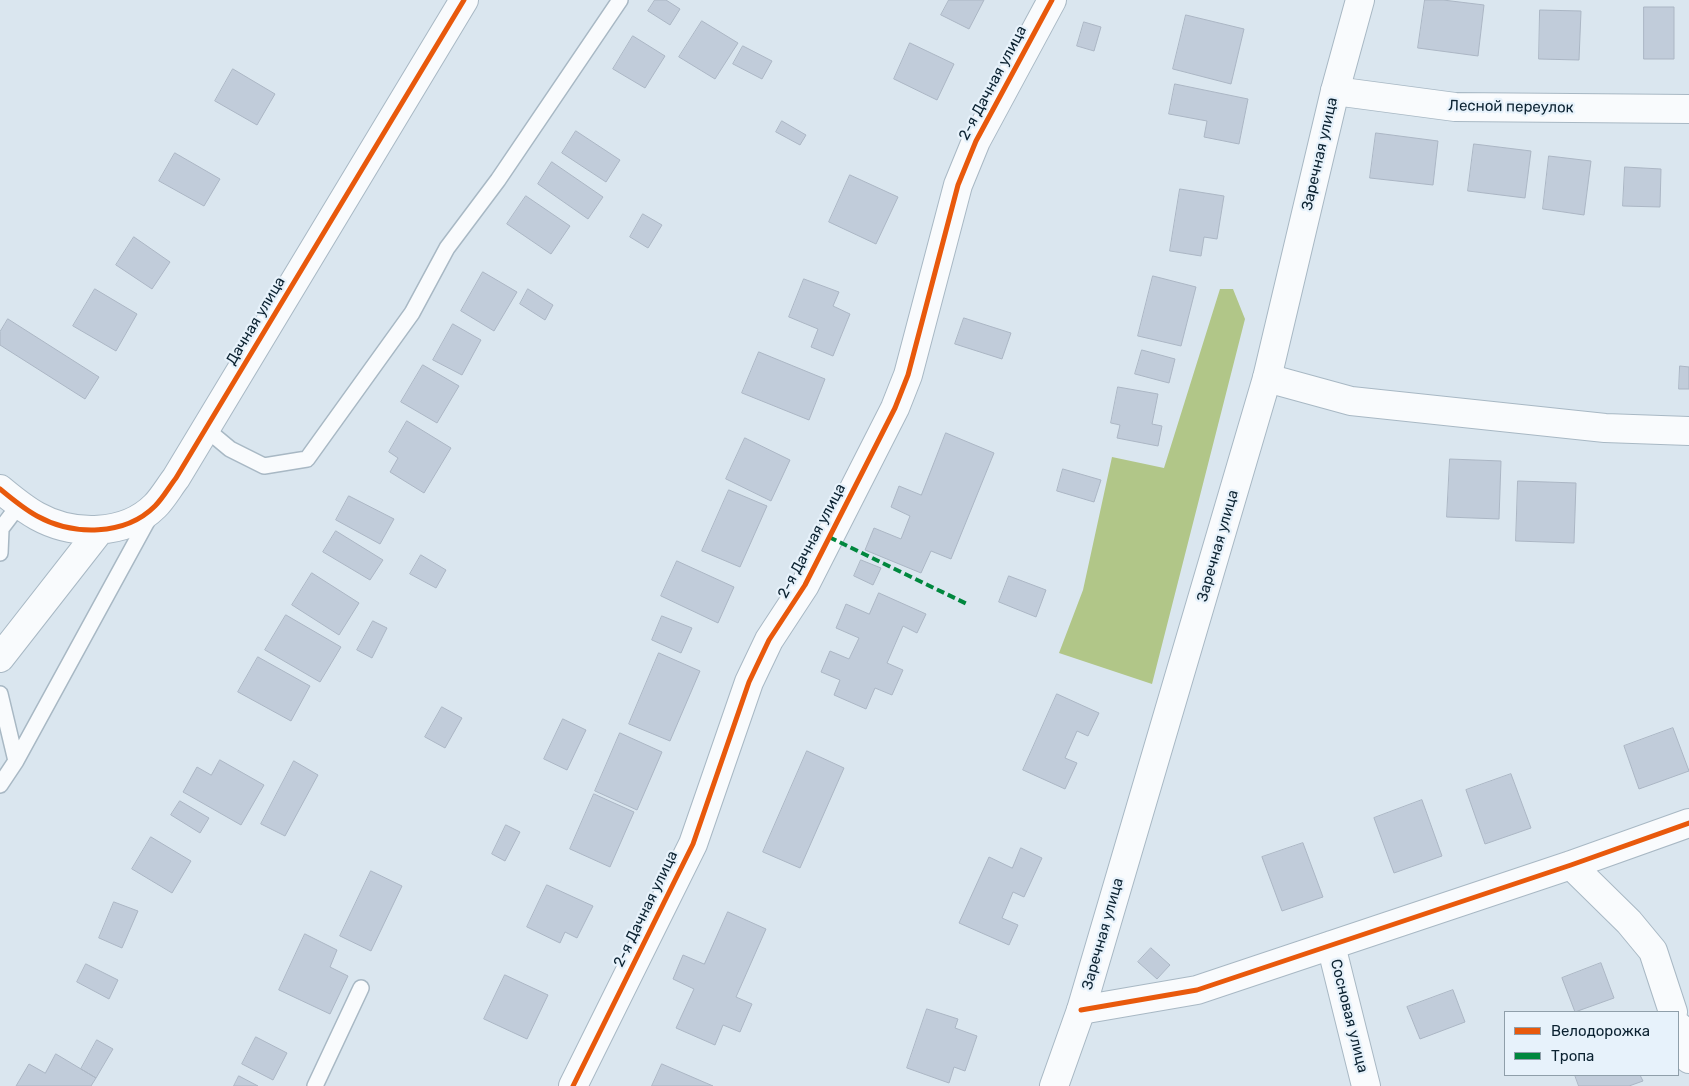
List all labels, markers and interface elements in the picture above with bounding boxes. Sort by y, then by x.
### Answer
street label: 2-я Дачная улица [955,23,1031,143]
street label: Заречная улица [1298,96,1342,212]
street label: Лесной переулок [1448,97,1574,117]
street label: Дачная улица [223,274,289,368]
street label: 2-я Дачная улица [774,481,850,601]
street label: Заречная улица [1193,488,1243,604]
street label: 2-я Дачная улица [610,848,682,970]
street label: Заречная улица [1078,876,1128,992]
street label: Сосновая улица [1326,957,1372,1075]
legend [1504,1011,1679,1076]
text: Велодорожка [1551,1022,1650,1040]
text: Тропа [1551,1047,1594,1065]

